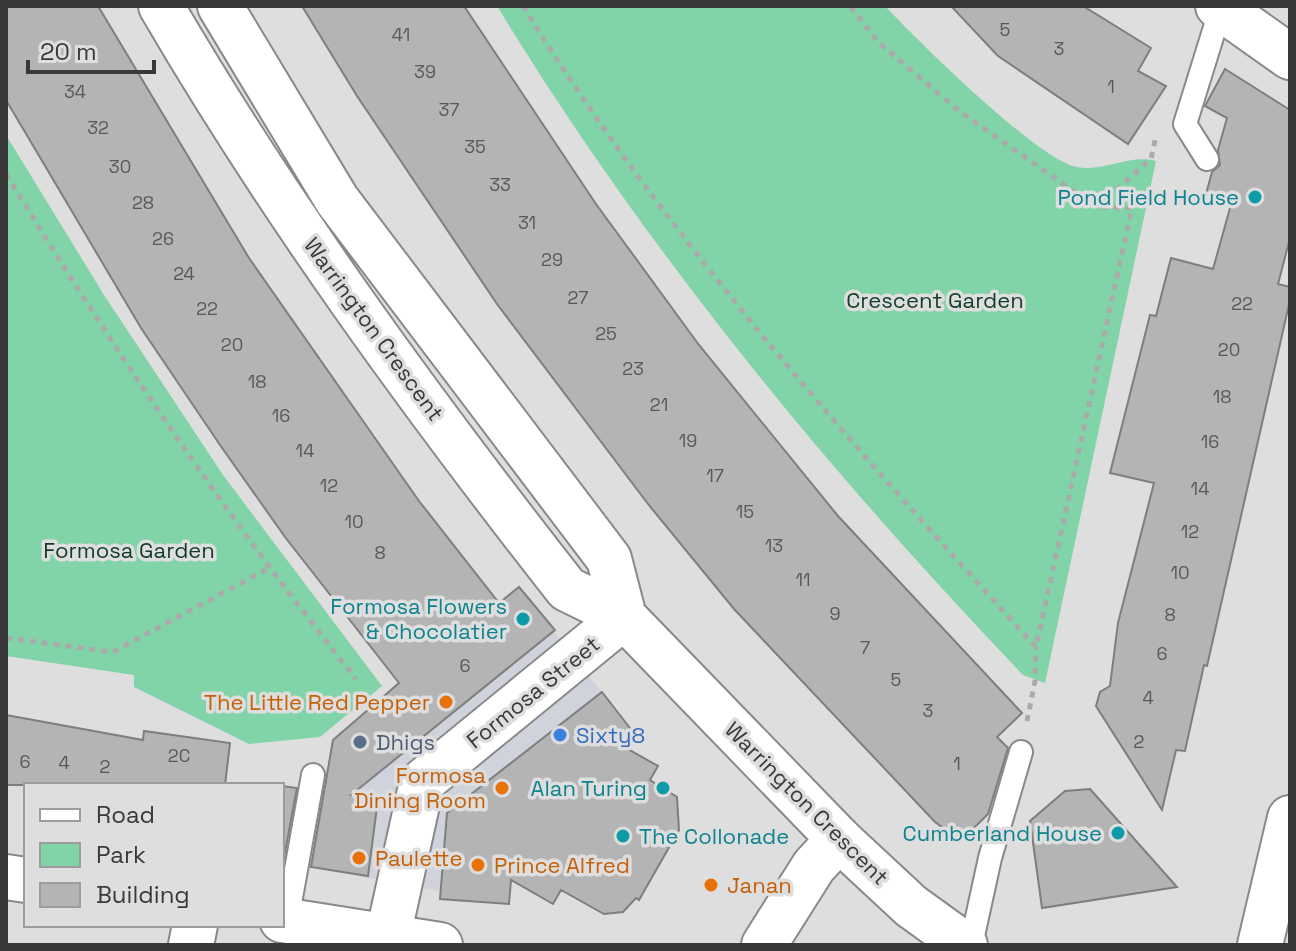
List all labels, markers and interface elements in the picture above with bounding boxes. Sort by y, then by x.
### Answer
house number: 5 [1000,18,1010,41]
house number: 41 [392,23,410,46]
scale bar [28,24,154,74]
text: 20 m [40,36,97,67]
house number: 3 [1054,37,1064,60]
house number: 39 [414,60,436,83]
house number: 1 [1107,75,1115,98]
house number: 34 [64,80,86,103]
house number: 37 [438,98,460,121]
house number: 32 [87,116,109,139]
house number: 35 [464,135,486,158]
house number: 30 [109,155,131,178]
house number: 33 [489,173,511,196]
place label: Pond Field House [1058,183,1239,211]
marker: Pond Field House [1246,188,1264,206]
house number: 28 [132,191,154,214]
house number: 31 [518,211,536,234]
house number: 26 [152,227,174,250]
street label: Warrington Crescent [298,232,450,426]
house number: 29 [541,248,563,271]
house number: 24 [173,262,195,285]
house number: 27 [568,286,588,309]
park label: Crescent Garden [846,286,1024,314]
house number: 22 [1231,292,1253,315]
house number: 22 [196,297,218,320]
house number: 25 [595,322,617,345]
house number: 20 [221,333,243,356]
house number: 20 [1218,338,1240,361]
house number: 23 [622,357,644,380]
house number: 18 [248,370,266,393]
house number: 18 [1213,385,1231,408]
house number: 21 [650,393,668,416]
house number: 16 [272,404,290,427]
house number: 19 [679,429,697,452]
house number: 16 [1201,430,1219,453]
house number: 14 [296,439,314,462]
house number: 17 [706,464,724,487]
house number: 12 [320,474,338,497]
house number: 14 [1191,477,1209,500]
house number: 15 [736,500,754,523]
house number: 10 [344,510,364,533]
house number: 12 [1181,520,1199,543]
house number: 13 [765,534,783,557]
park label: Formosa Garden [43,536,215,564]
house number: 8 [374,541,386,564]
house number: 10 [1170,561,1190,584]
house number: 11 [795,568,811,591]
place label: Formosa Flowers & Chocolatier [330,592,507,645]
house number: 9 [829,602,841,625]
house number: 8 [1164,603,1176,626]
marker: Formosa Flowers & Chocolatier [514,610,532,628]
street label: Formosa Street [461,630,605,754]
house number: 7 [860,636,870,659]
house number: 6 [1156,642,1168,665]
house number: 6 [459,654,471,677]
house number: 5 [891,668,901,691]
house number: 4 [1142,686,1154,709]
place label: The Little Red Pepper [204,688,430,716]
marker: The Little Red Pepper [437,693,455,711]
house number: 3 [923,699,933,722]
street label: Warrington Crescent [719,715,895,891]
place label: Sixty8 [576,721,645,749]
marker: Sixty8 [551,726,569,744]
place label: Dhigs [376,728,435,756]
house number: 2 [1134,730,1144,753]
marker: Dhigs [351,733,369,751]
house number: 2C [168,744,190,767]
house number: 6 [19,750,31,773]
house number: 4 [58,751,70,774]
house number: 1 [953,752,961,775]
house number: 2 [100,755,110,778]
place label: Formosa Dining Room [354,761,486,814]
place label: Alan Turing [531,774,647,802]
marker: Formosa Dining Room [493,779,511,797]
marker: Alan Turing [654,779,672,797]
legend [24,783,284,927]
text: Road [96,799,155,830]
place label: Cumberland House [903,819,1102,847]
place label: The Collonade [639,822,789,850]
marker: Cumberland House [1109,824,1127,842]
marker: The Collonade [614,827,632,845]
text: Park [96,839,146,870]
place label: Paulette [375,844,462,872]
marker: Paulette [350,849,368,867]
place label: Prince Alfred [494,851,630,879]
marker: Prince Alfred [469,856,487,874]
place label: Janan [727,871,792,899]
marker: Janan [702,876,720,894]
text: Building [96,879,190,910]

